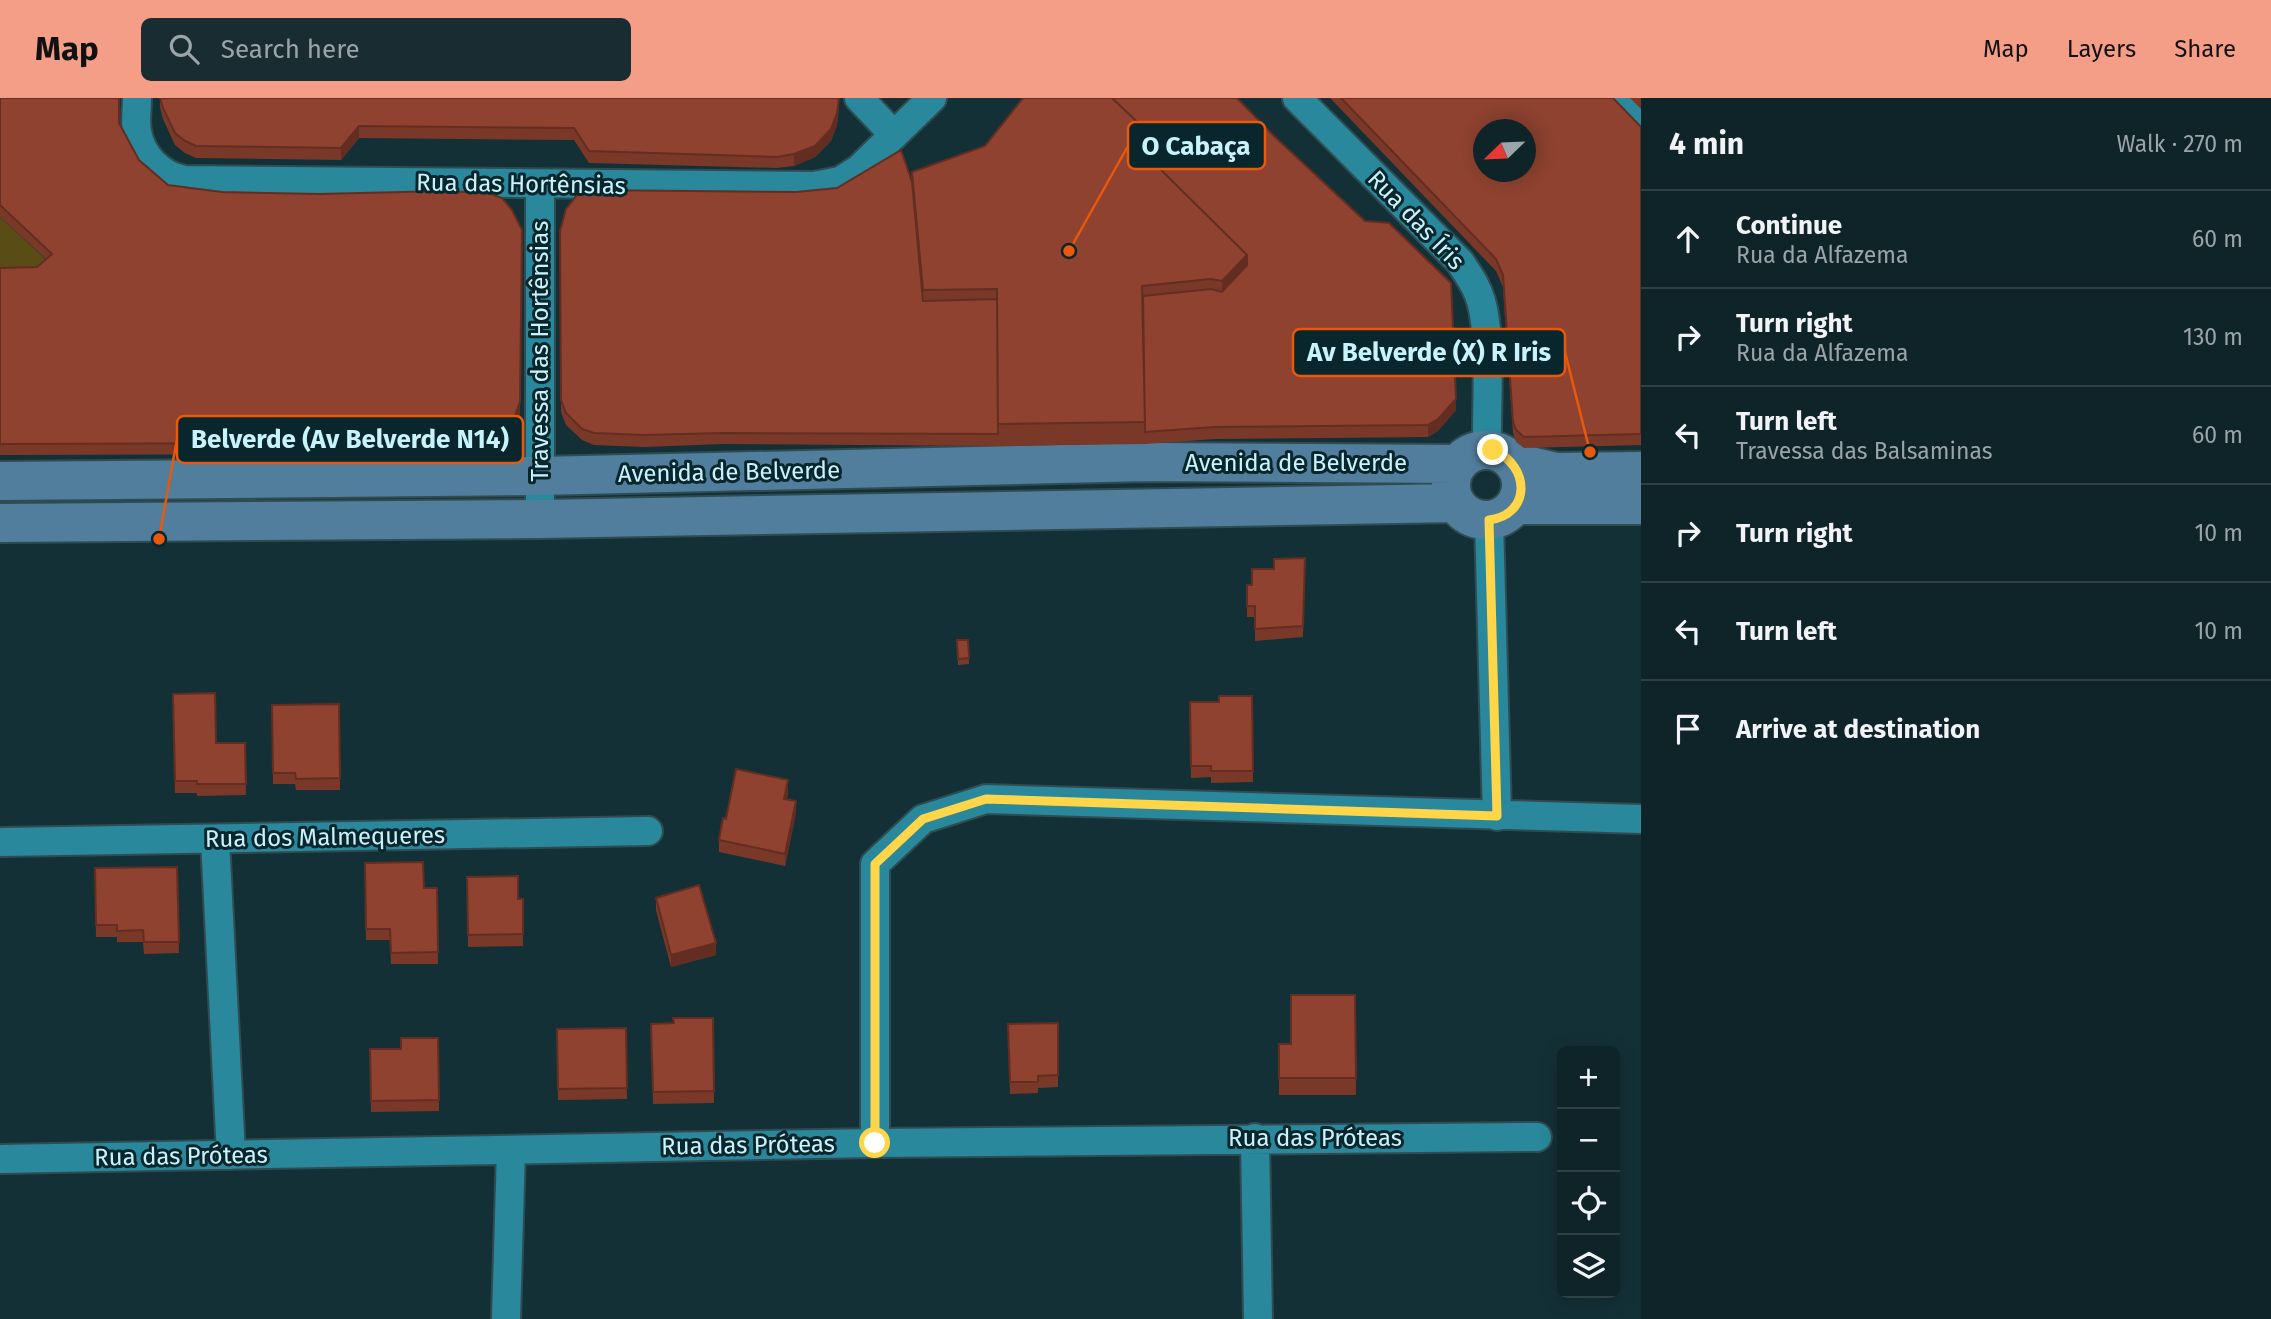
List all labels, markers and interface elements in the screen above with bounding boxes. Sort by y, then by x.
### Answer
search box [141,18,631,81]
text: Map [35,29,99,69]
icon: search [165,30,203,68]
text: Search here [221,34,360,65]
text: Map [1983,35,2029,63]
text: Layers [2067,35,2136,63]
text: Share [2174,35,2236,63]
north arrow [1473,119,1536,182]
callout: O Cabaça [1128,122,1265,169]
text: 4 min [1669,126,1744,162]
text: Walk · 270 m [2116,130,2243,158]
text: O Cabaça [1141,131,1251,162]
street label: Rua das Íris [1362,164,1471,275]
street label: Rua das Hortênsias [416,168,626,200]
text: Continue [1736,210,1842,241]
icon: ahead [1669,220,1707,258]
street label: Travessa das Hortênsias [526,221,554,481]
text: 60 m [2192,225,2243,253]
text: Rua da Alfazema [1736,241,1909,269]
text: Turn right [1736,308,1853,339]
icon: right [1669,318,1707,356]
text: 130 m [2183,323,2243,351]
callout: Av Belverde (X) R Iris [1293,329,1565,376]
text: Av Belverde (X) R Iris [1306,337,1552,368]
text: Rua da Alfazema [1736,339,1909,367]
text: Turn left [1736,406,1837,437]
callout: Belverde (Av Belverde N14) [177,416,523,463]
icon: left [1669,416,1707,454]
text: 60 m [2192,421,2243,449]
text: Belverde (Av Belverde N14) [191,424,509,455]
route end [1477,434,1508,465]
text: Travessa das Balsaminas [1736,437,1992,465]
street label: Avenida de Belverde [1185,449,1407,477]
street label: Avenida de Belverde [618,456,840,488]
icon: right [1669,514,1707,552]
text: Turn right [1736,518,1853,549]
text: 10 m [2194,519,2243,547]
icon: left [1669,612,1707,650]
text: Turn left [1736,616,1837,647]
text: 10 m [2194,617,2243,645]
icon: arrive [1669,710,1707,748]
text: Arrive at destination [1736,714,1980,745]
street label: Rua dos Malmequeres [205,821,445,853]
map controls [1557,1046,1620,1298]
button: + [1557,1046,1620,1109]
button: − [1557,1109,1620,1172]
street label: Rua das Próteas [1228,1124,1402,1152]
route start [859,1127,890,1158]
street label: Rua das Próteas [661,1129,835,1161]
street label: Rua das Próteas [94,1140,268,1172]
button: locate [1557,1172,1620,1235]
button: layers [1557,1235,1620,1298]

